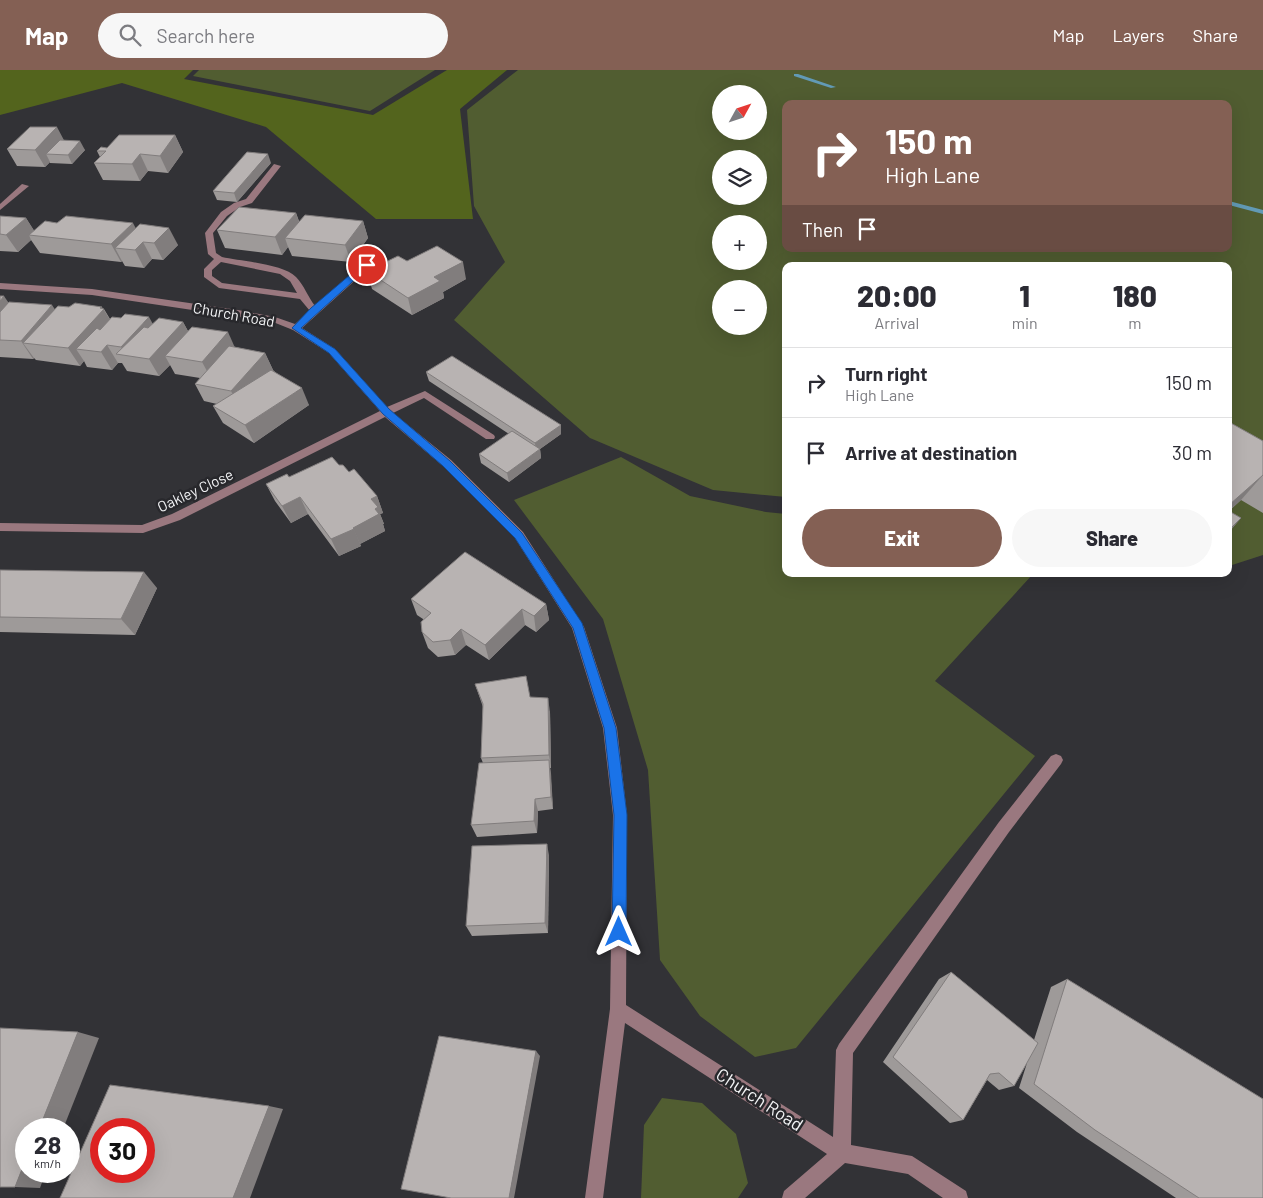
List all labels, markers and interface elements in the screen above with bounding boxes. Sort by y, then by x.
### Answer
search box [98,13,448,58]
text: Map [25,21,68,50]
icon: search [116,21,144,49]
text: Search here [156,24,255,47]
text: Map [1052,24,1084,46]
text: Layers [1112,24,1165,46]
text: Share [1193,24,1238,46]
north arrow [712,85,768,140]
map controls [712,85,767,335]
text: 150 m [885,119,972,161]
icon: right [802,120,867,185]
button: layers [712,150,767,205]
text: High Lane [885,161,980,187]
button: + [712,215,767,270]
icon: arrive [853,215,881,243]
text: Then [802,218,843,241]
pin [346,244,388,286]
icon: arrive [353,251,381,279]
text: 20:00 [857,277,937,313]
text: 1 [1019,277,1030,313]
text: 180 [1113,277,1157,313]
button: − [712,280,767,335]
street label: Church Road [192,298,276,330]
text: Arrival [874,313,919,332]
text: min [1012,313,1038,332]
text: m [1128,313,1141,332]
text: Turn right [845,362,927,385]
icon: right [802,369,830,397]
text: 150 m [1165,371,1212,394]
text: High Lane [845,385,914,404]
icon: arrive [802,439,830,467]
text: Arrive at destination [845,441,1017,464]
text: 30 m [1172,441,1212,464]
street label: Oakley Close [154,465,236,515]
button: Exit [802,509,1002,567]
button: Share [1012,509,1212,567]
position arrow [592,905,644,957]
street label: Church Road [712,1063,808,1135]
speed limit sign: 30 [90,1118,155,1183]
text: 28 [34,1129,61,1159]
text: km/h [34,1156,61,1170]

